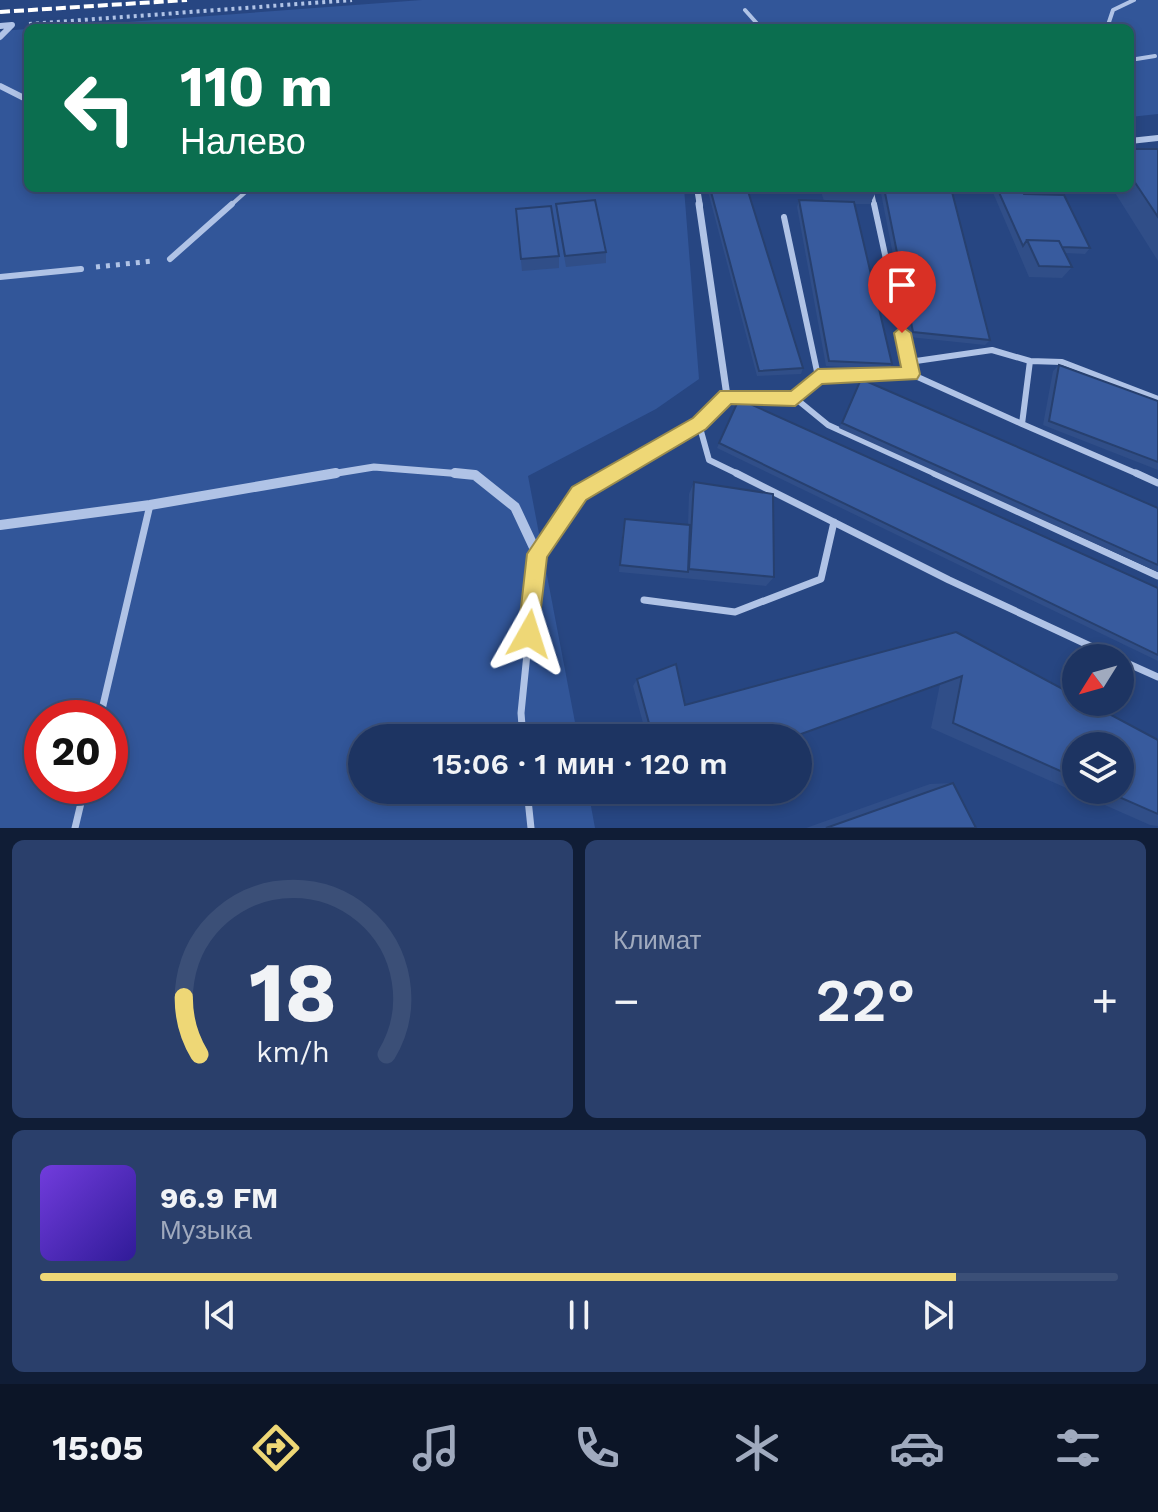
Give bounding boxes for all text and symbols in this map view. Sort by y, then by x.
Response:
text: 110 m [180,54,333,120]
icon: left [48,56,152,160]
text: Налево [180,121,306,163]
pin [868,251,936,333]
icon: arrive [880,263,924,307]
position arrow [487,592,571,676]
north arrow [1062,644,1134,716]
map controls [1062,644,1134,804]
speed limit sign: 20 [24,700,128,804]
button: layers [1062,732,1134,804]
text: 15:06 · 1 мин · 120 m [433,746,727,781]
text: Климат [613,925,702,955]
text: 18 [248,944,337,1041]
text: 22° [816,965,915,1036]
text: − [613,975,640,1027]
text: + [1091,975,1118,1027]
text: km/h [256,1035,329,1069]
text: 96.9 FM [160,1180,278,1215]
text: Музыка [160,1215,252,1245]
icon: previous [198,1293,242,1337]
icon: pause [557,1293,601,1337]
icon: next [916,1293,960,1337]
icon: directions [248,1420,304,1476]
icon: music [408,1420,464,1476]
icon: phone [569,1420,625,1476]
icon: climate [729,1420,785,1476]
icon: car [889,1420,945,1476]
icon: filters [1050,1420,1106,1476]
text: 15:05 [52,1427,144,1469]

